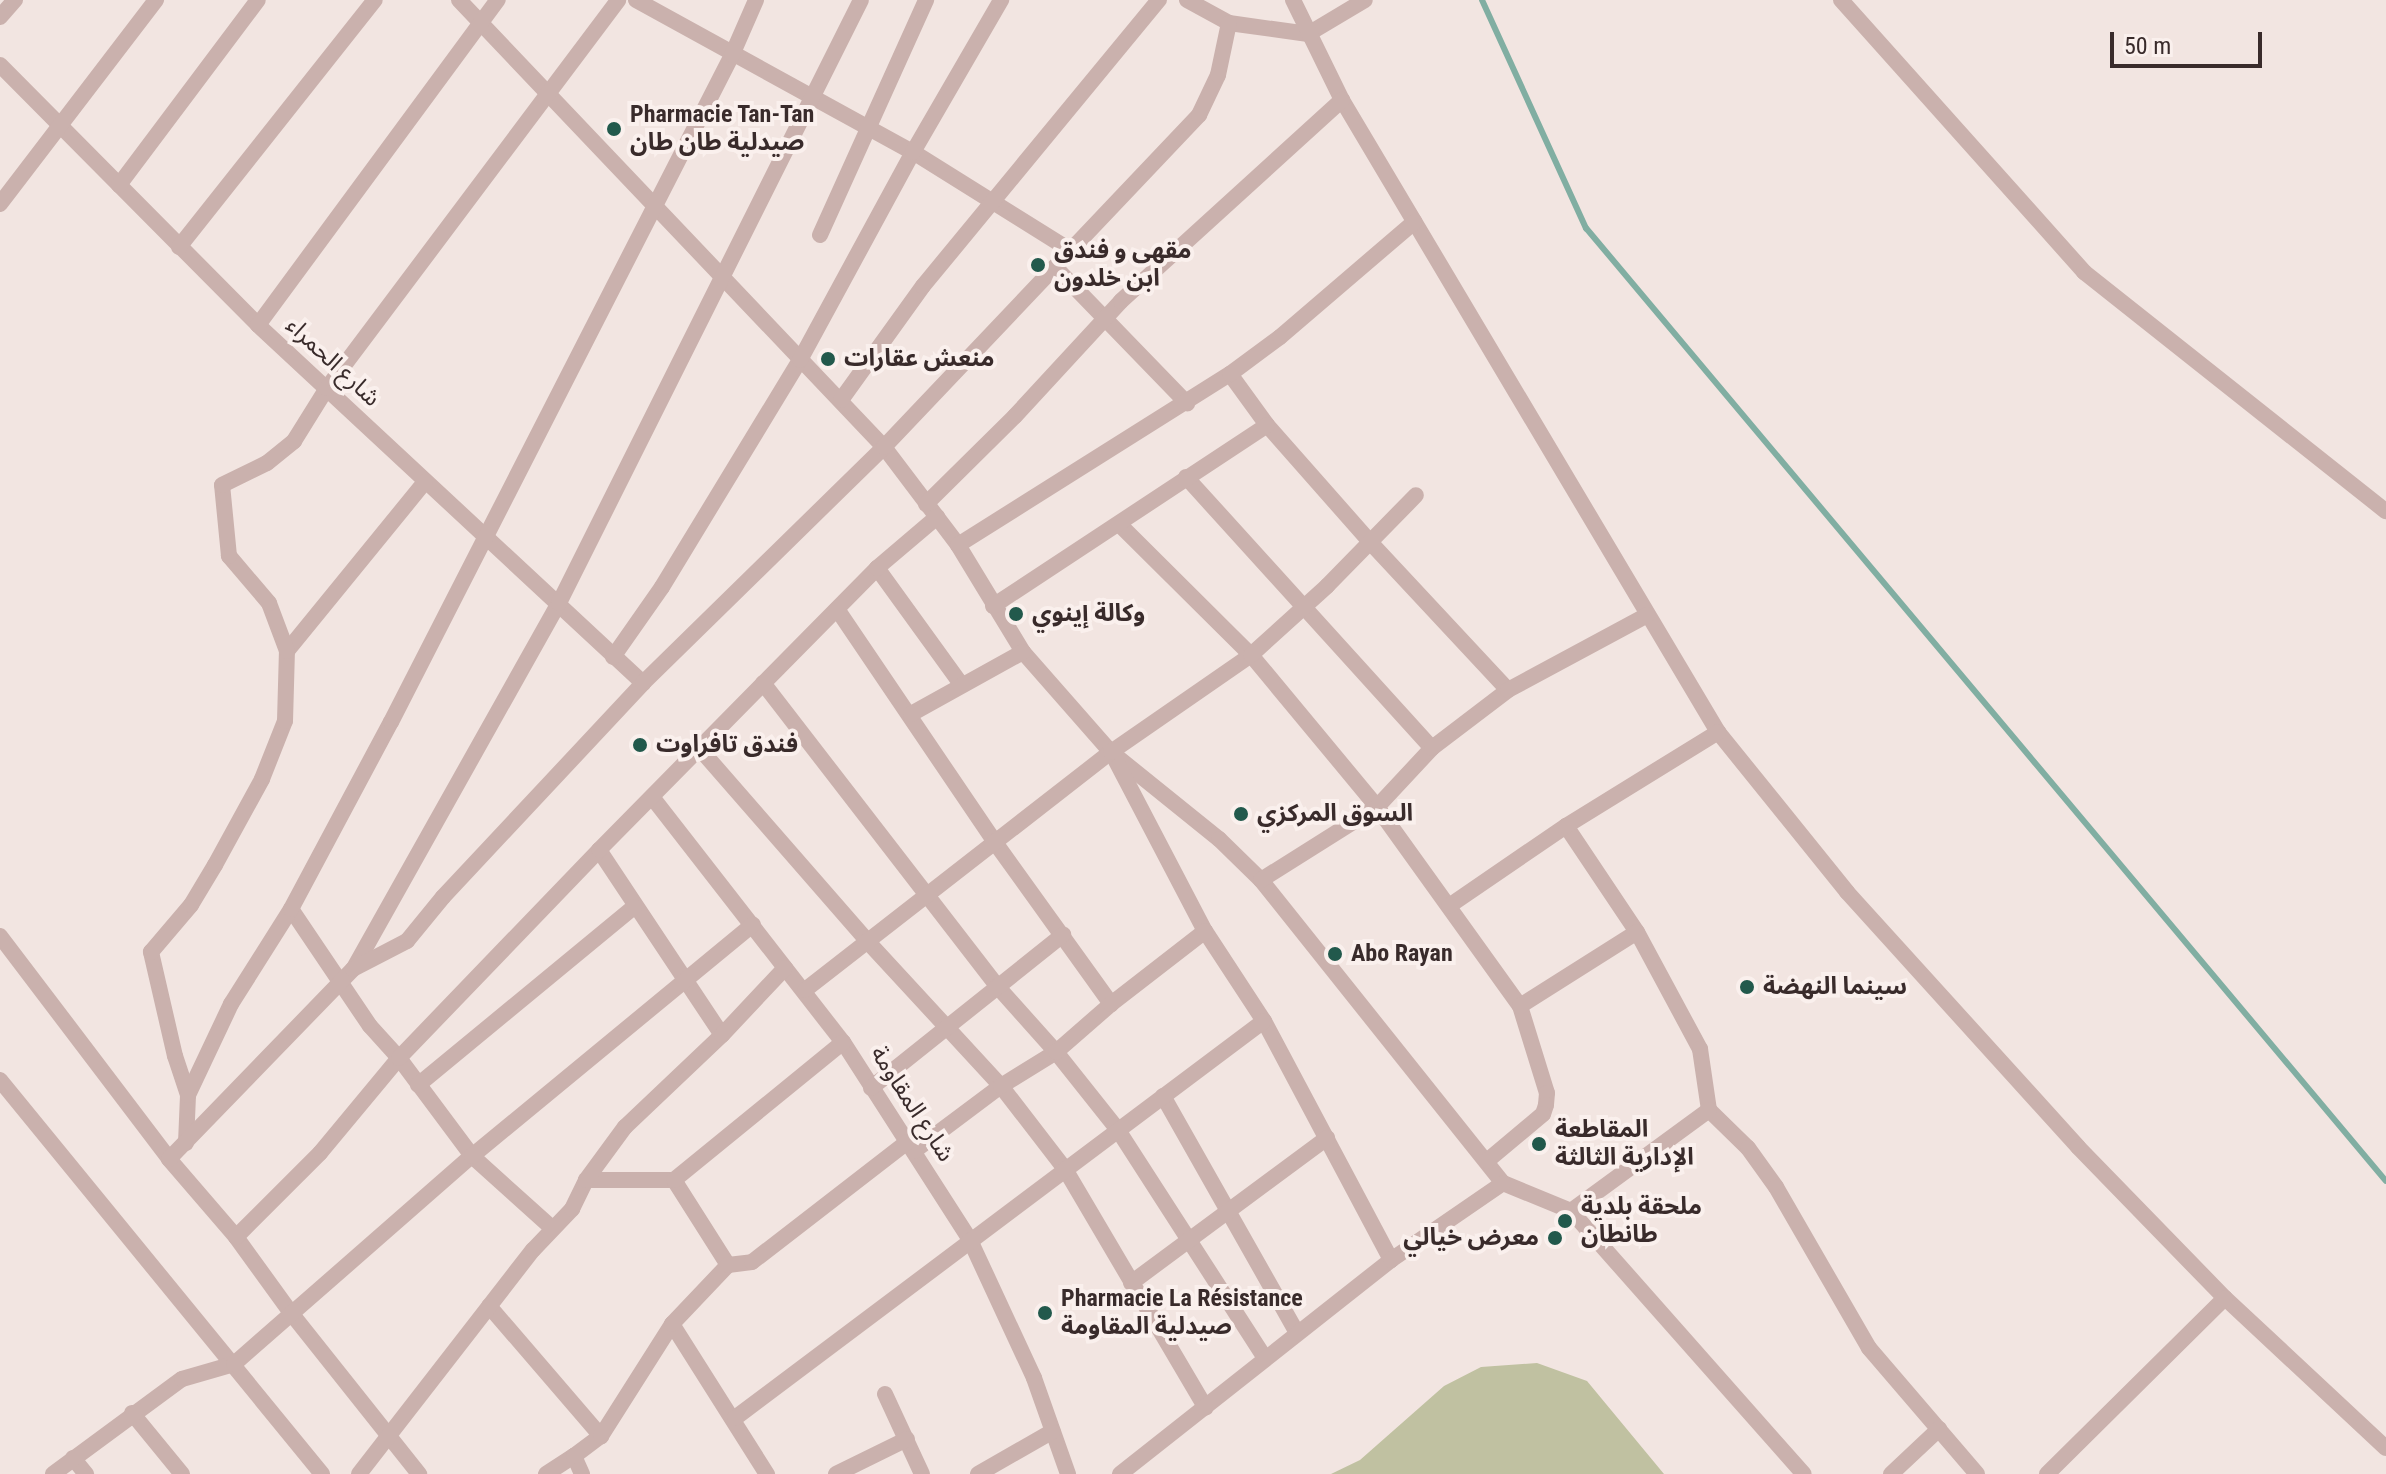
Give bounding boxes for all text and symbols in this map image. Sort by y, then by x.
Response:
scale bar [2114,16,2266,66]
text: 50 m [2124,32,2171,60]
place label: Pharmacie Tan-Tan صيدلية طان طان [630,101,815,157]
marker: Pharmacie Tan-Tan صيدلية طان طان [605,120,623,138]
place label: مقهى و فندق ابن خلدون [1054,237,1192,293]
marker: مقهى و فندق ابن خلدون [1029,256,1047,274]
street label: شارع الحمراء [280,311,386,413]
place label: منعش عقارات [844,345,995,373]
marker: منعش عقارات [819,350,837,368]
place label: وكالة إينوي [1032,600,1145,628]
marker: وكالة إينوي [1007,605,1025,623]
place label: فندق تافراوت [656,731,798,759]
marker: فندق تافراوت [631,736,649,754]
place label: السوق المركزي [1257,800,1413,828]
marker: السوق المركزي [1232,805,1250,823]
place label: Abo Rayan [1351,940,1453,968]
marker: Abo Rayan [1326,945,1344,963]
place label: سينما النهضة [1763,973,1907,1001]
marker: سينما النهضة [1738,978,1756,996]
street label: شارع المقاومة [864,1041,960,1167]
place label: المقاطعة الإدارية الثالثة [1555,1116,1694,1172]
marker: المقاطعة الإدارية الثالثة [1530,1135,1548,1153]
place label: ملحقة بلدية طانطان [1581,1193,1702,1249]
marker: ملحقة بلدية طانطان [1556,1212,1574,1230]
place label: معرض خيالي [1403,1224,1539,1252]
marker: معرض خيالي [1546,1229,1564,1247]
place label: Pharmacie La Résistance صيدلية المقاومة [1061,1285,1303,1341]
marker: Pharmacie La Résistance صيدلية المقاومة [1036,1304,1054,1322]

